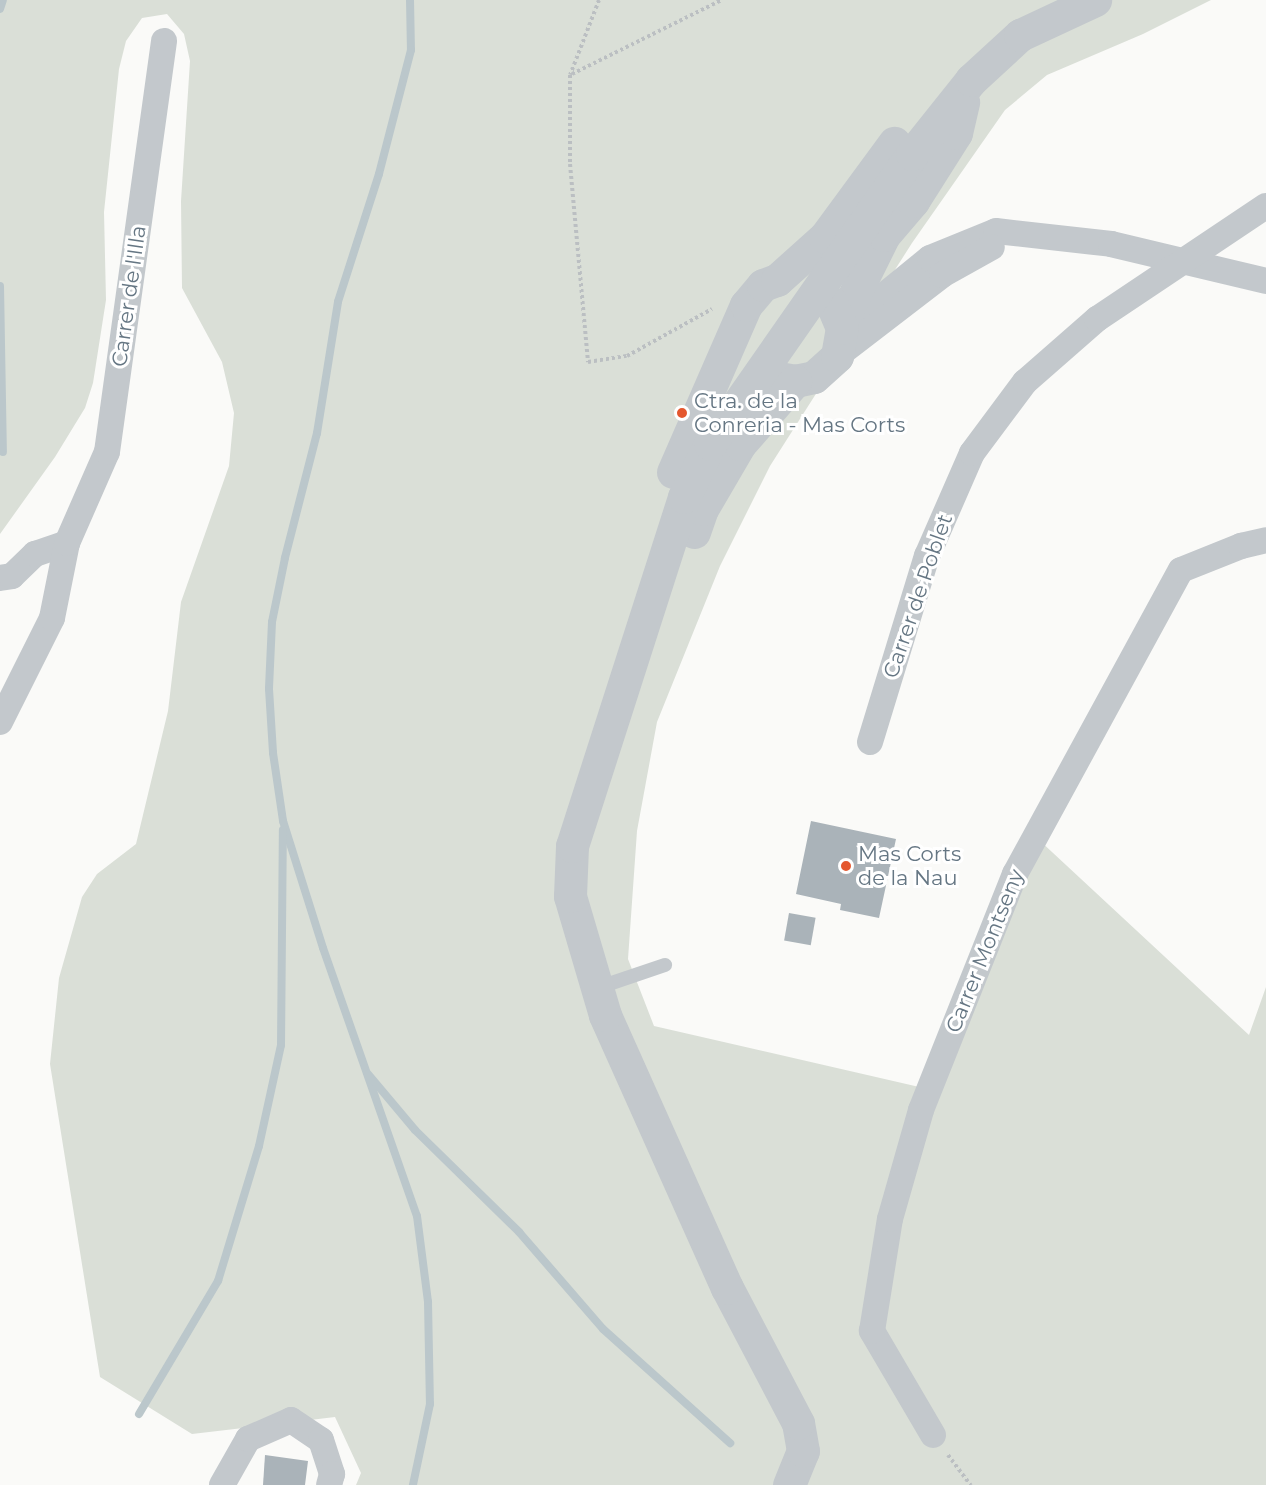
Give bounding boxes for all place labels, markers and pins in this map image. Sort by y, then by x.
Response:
place label: Ctra. de la Conreria - Mas Corts [694,388,905,438]
marker: Ctra. de la Conreria - Mas Corts [675,406,689,420]
place label: Mas Corts de la Nau [858,841,961,891]
marker: Mas Corts de la Nau [839,859,853,873]

